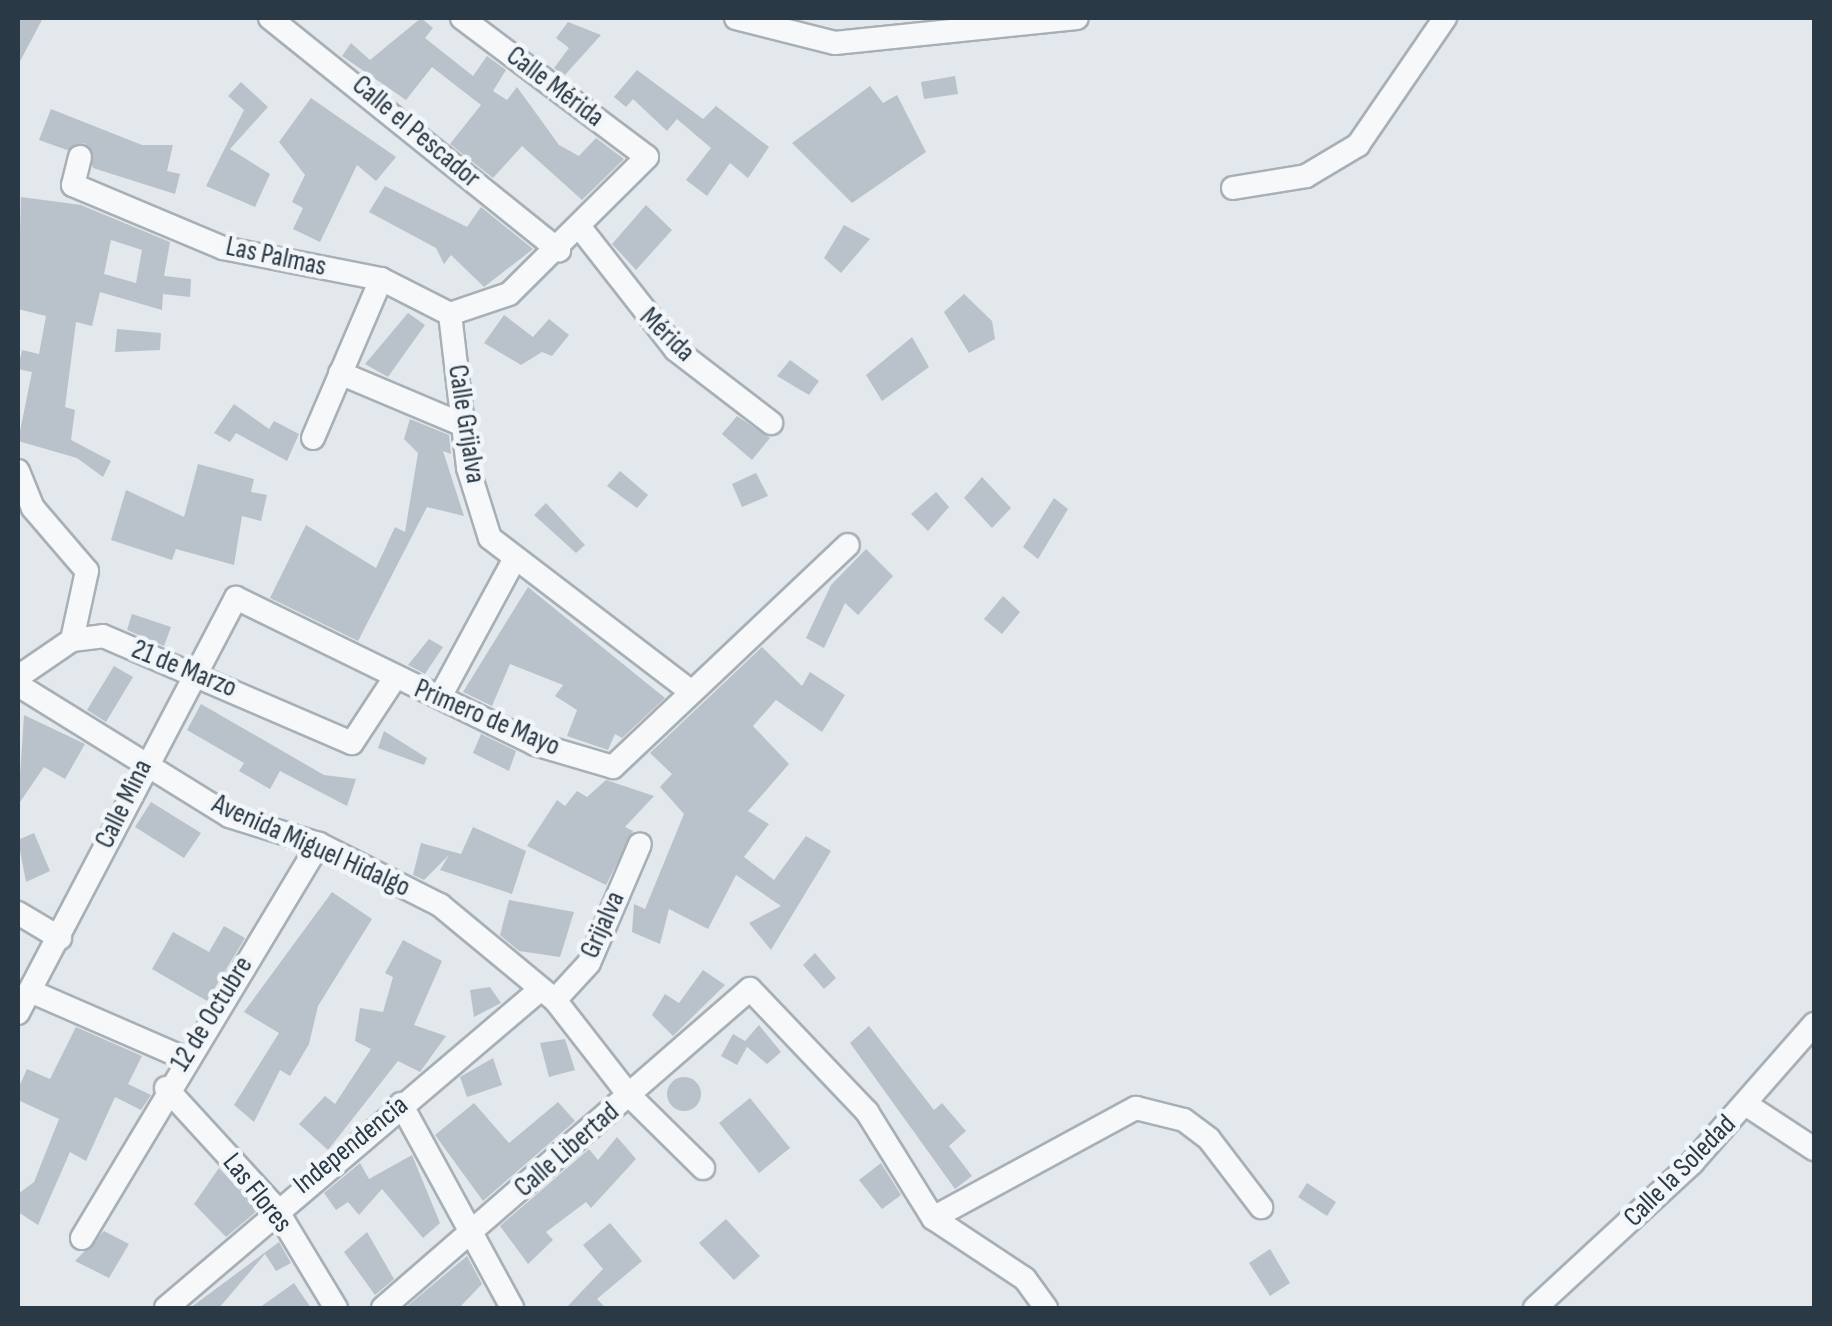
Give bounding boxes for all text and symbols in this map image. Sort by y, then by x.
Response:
street label: Calle Mérida [500,39,610,135]
street label: Calle el Pescador [345,69,487,195]
street label: Las Palmas [223,230,329,284]
street label: Mérida [632,301,702,369]
street label: Calle Grijalva [440,362,492,486]
street label: 21 de Marzo [127,633,241,705]
street label: Primero de Mayo [409,672,565,764]
street label: Calle Mina [88,754,160,854]
street label: Avenida Miguel Hidalgo [207,787,415,905]
street label: Grijalva [574,886,632,964]
street label: 12 de Octubre [164,950,260,1078]
street label: Independencia [287,1089,415,1201]
street label: Calle Libertad [508,1095,626,1205]
street label: Calle la Soledad [1617,1108,1743,1234]
street label: Las Flores [215,1147,299,1239]

